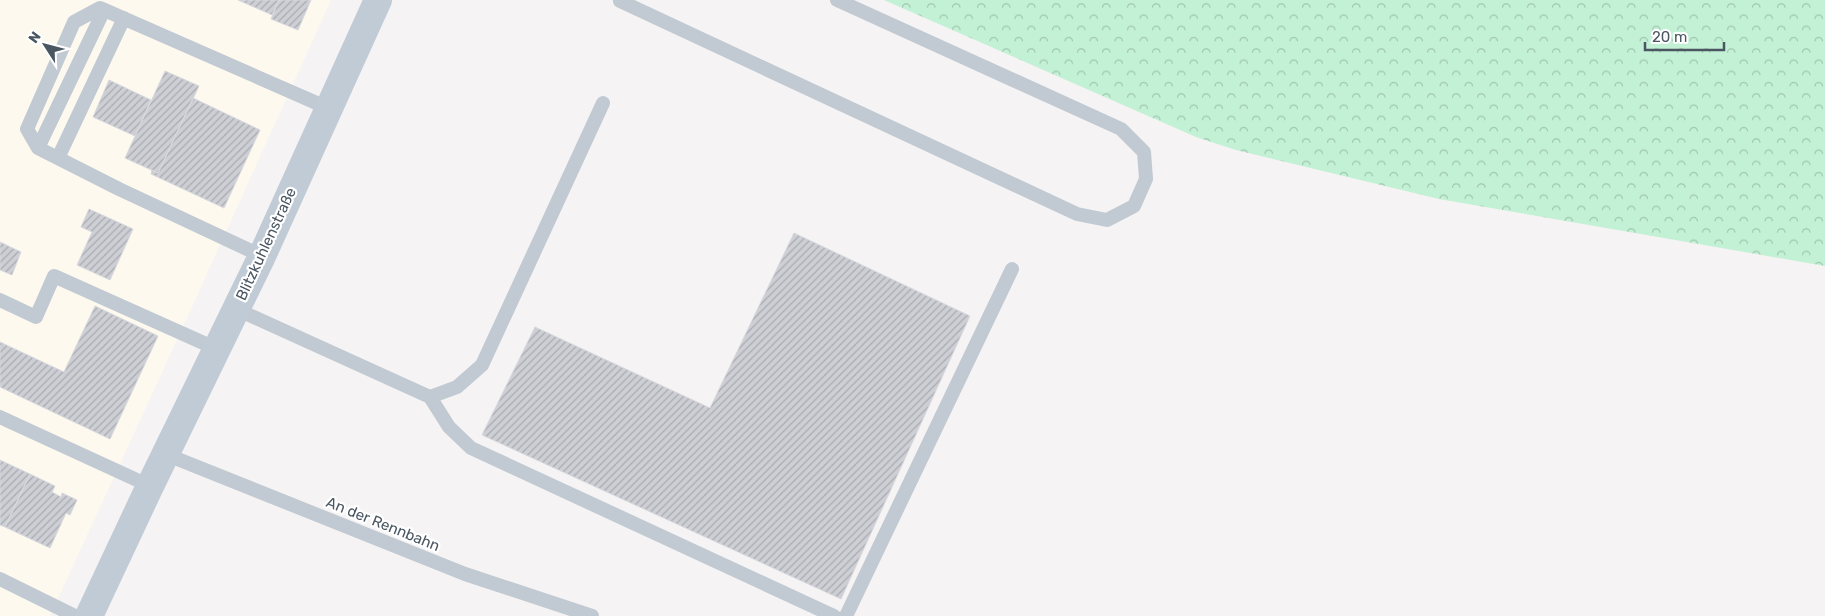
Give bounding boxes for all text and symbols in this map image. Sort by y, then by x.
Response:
north arrow [20,20,70,70]
scale bar [1645,20,1724,52]
text: 20 m [1652,28,1687,46]
text: N [25,29,45,47]
street label: Blitzkuhlenstraße [232,185,300,303]
street label: An der Rennbahn [324,493,442,555]

